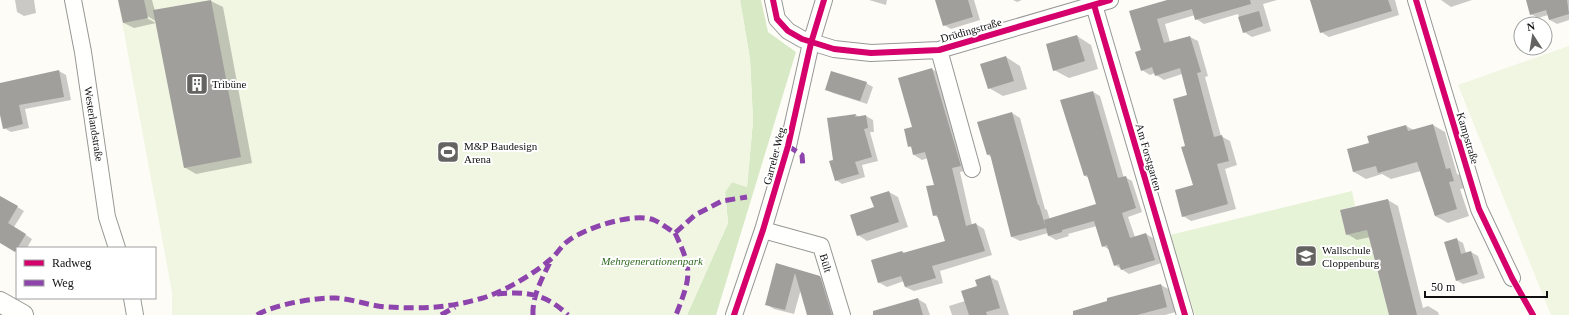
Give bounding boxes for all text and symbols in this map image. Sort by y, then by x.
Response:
street label: Drüdingstraße [939,16,1003,44]
north arrow [1513,16,1553,56]
text: N [1526,20,1536,33]
building icon: Tribüne [184,71,210,97]
place label: Tribüne [212,78,247,90]
street label: Westerlandstraße [82,86,106,162]
street label: Kampstraße [1454,111,1482,165]
street label: Am Forstgarten [1134,122,1164,192]
street label: Garreler Weg [761,125,788,186]
sports icon: M&P Baudesign Arena [435,139,461,165]
place label: M&P Baudesign Arena [464,140,538,165]
school or university icon: Wallschule Cloppenburg [1293,243,1319,269]
place label: Wallschule Cloppenburg [1322,244,1380,269]
legend [16,247,156,299]
street label: Bült [817,252,835,274]
park label: Mehrgenerationenpark [600,255,704,267]
text: Radweg [52,256,91,270]
scale bar [1425,273,1547,299]
text: Weg [52,276,74,290]
text: 50 m [1431,280,1456,294]

